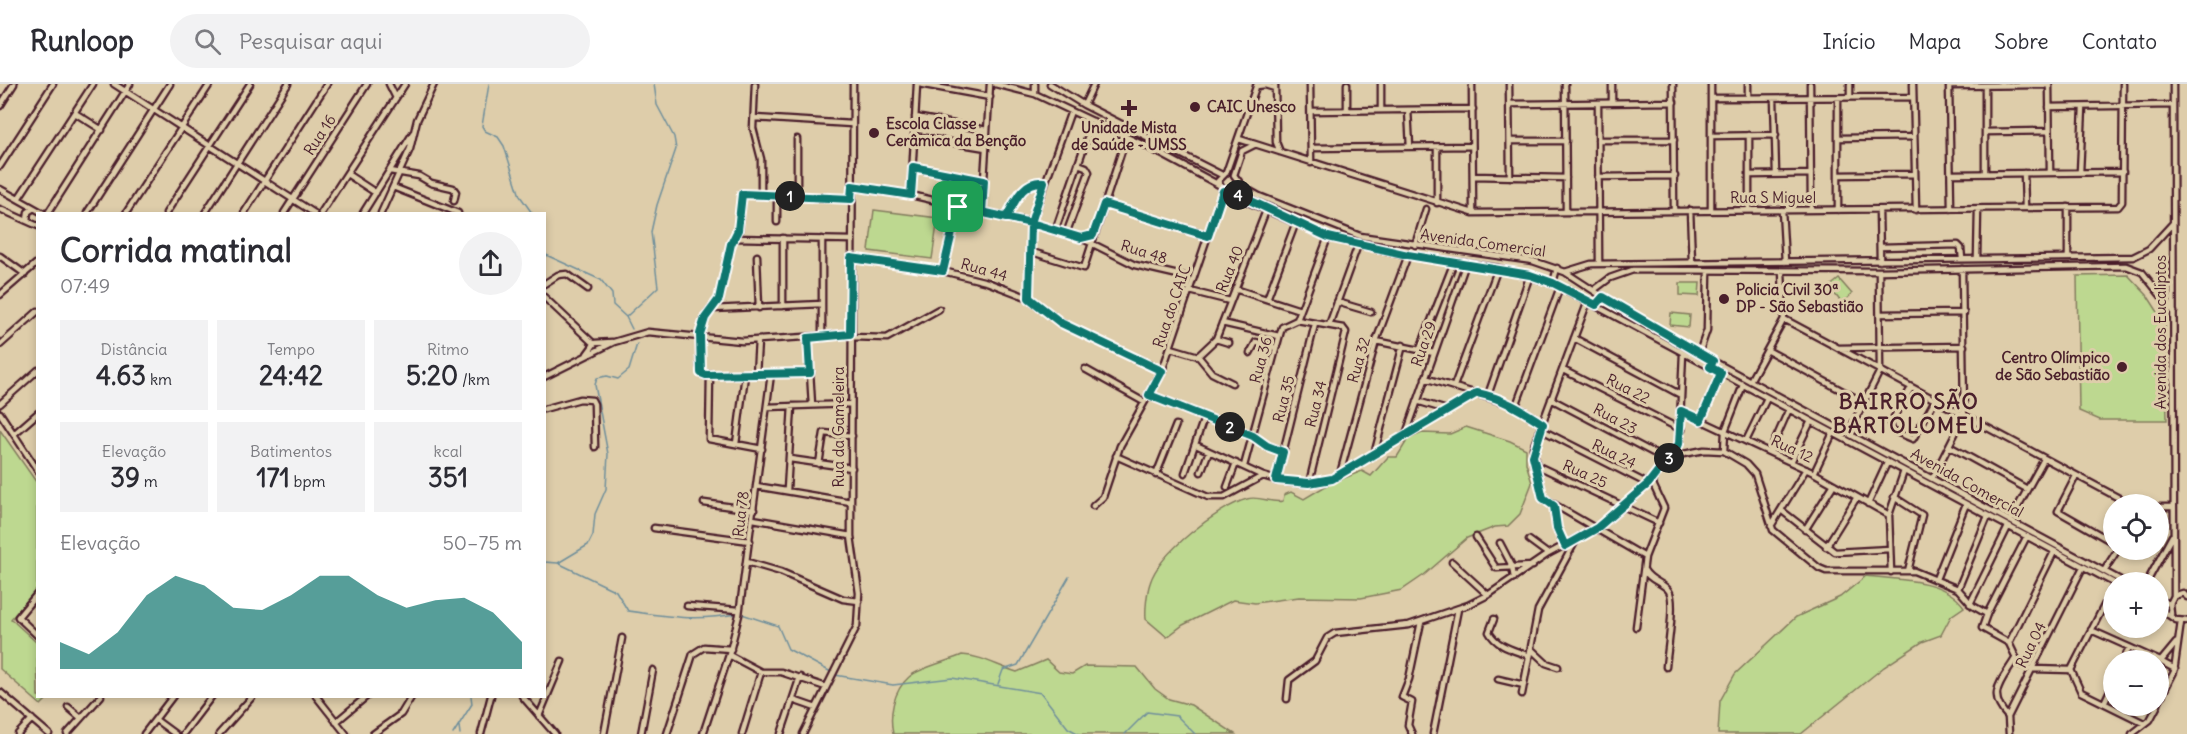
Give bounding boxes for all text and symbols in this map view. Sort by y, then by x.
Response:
search box [170,14,590,68]
text: Runloop [30,23,134,59]
icon: search [191,25,224,58]
text: Pesquisar aqui [239,27,382,55]
text: Início [1822,28,1876,55]
text: Mapa [1909,28,1961,55]
text: Sobre [1994,28,2049,55]
text: Contato [2082,28,2157,55]
place label: CAIC Unesco [1207,97,1296,116]
marker: Unidade Mista de Saúde - UMSS [1120,99,1138,117]
marker: CAIC Unesco [1188,100,1202,114]
street label: Rua 16 [299,111,340,159]
place label: Escola Classe Cerâmica da Benção [886,114,1027,151]
place label: Unidade Mista de Saúde - UMSS [1071,118,1187,154]
marker: Escola Classe Cerâmica da Benção [867,126,881,140]
pin: 4 [1223,180,1253,210]
pin: 1 [775,181,805,211]
pin [932,181,983,232]
text: 4 [1233,185,1243,205]
text: 1 [787,186,793,206]
street label: Rua S Miguel [1730,188,1816,207]
icon: arrive [941,190,974,223]
street label: Avenida Comercial [1419,224,1547,261]
text: Corrida matinal [60,229,292,271]
button: share [459,232,522,295]
street label: Rua 48 [1119,235,1170,268]
street label: Rua 40 [1212,243,1247,295]
street label: Rua 44 [959,254,1010,285]
street label: Avenida dos Eucaliptos [2151,255,2170,409]
street label: Rua do CAIC [1148,262,1195,350]
text: 07:49 [60,273,110,298]
place label: Policia Civil 30ª DP - São Sebastião [1736,280,1864,316]
marker: Policia Civil 30ª DP - São Sebastião [1717,292,1731,306]
street label: Rua 29 [1407,318,1441,369]
street label: Rua 36 [1245,334,1276,385]
street label: Rua 32 [1343,335,1374,385]
text: Distância [101,339,167,359]
text: Tempo [267,339,315,359]
text: Ritmo [427,339,469,359]
place label: Centro Olímpico de São Sebastião [1995,348,2111,384]
text: 4.63 [96,359,146,392]
text: 24:42 [259,359,323,392]
text: 5:20 [406,359,458,392]
marker: Centro Olímpico de São Sebastião [2115,360,2129,374]
street label: Rua da Gameleira [829,366,848,488]
text: km [146,369,172,389]
text: /km [458,369,490,389]
street label: Rua 22 [1603,369,1653,408]
street label: Rua 35 [1269,374,1298,424]
street label: Rua 34 [1301,378,1331,429]
district label: BAIRRO SÃO BARTOLOMEU [1833,388,1985,439]
street label: Rua 23 [1590,399,1640,438]
pin: 2 [1215,412,1245,442]
text: 2 [1226,417,1234,437]
street label: Rua 12 [1768,431,1816,467]
street label: Rua 24 [1589,435,1640,473]
text: Elevação [102,441,166,461]
text: Batimentos [250,441,332,461]
text: kcal [434,441,462,461]
pin: 3 [1654,443,1684,473]
street label: Avenida Comercial [1907,444,2027,521]
text: 3 [1664,448,1674,468]
street label: Rua 25 [1560,455,1611,492]
text: 39 [110,461,140,494]
text: 171 [256,461,290,494]
text: 351 [428,461,468,494]
text: m [140,471,158,491]
text: bpm [290,471,326,491]
street label: Rua 78 [728,490,753,538]
map controls [2103,494,2169,716]
button: locate [2103,494,2169,560]
text: Elevação [60,530,141,555]
text: 50–75 m [442,530,522,555]
button: + [2103,572,2169,638]
street label: Rua 04 [2011,618,2050,671]
button: − [2103,650,2169,716]

